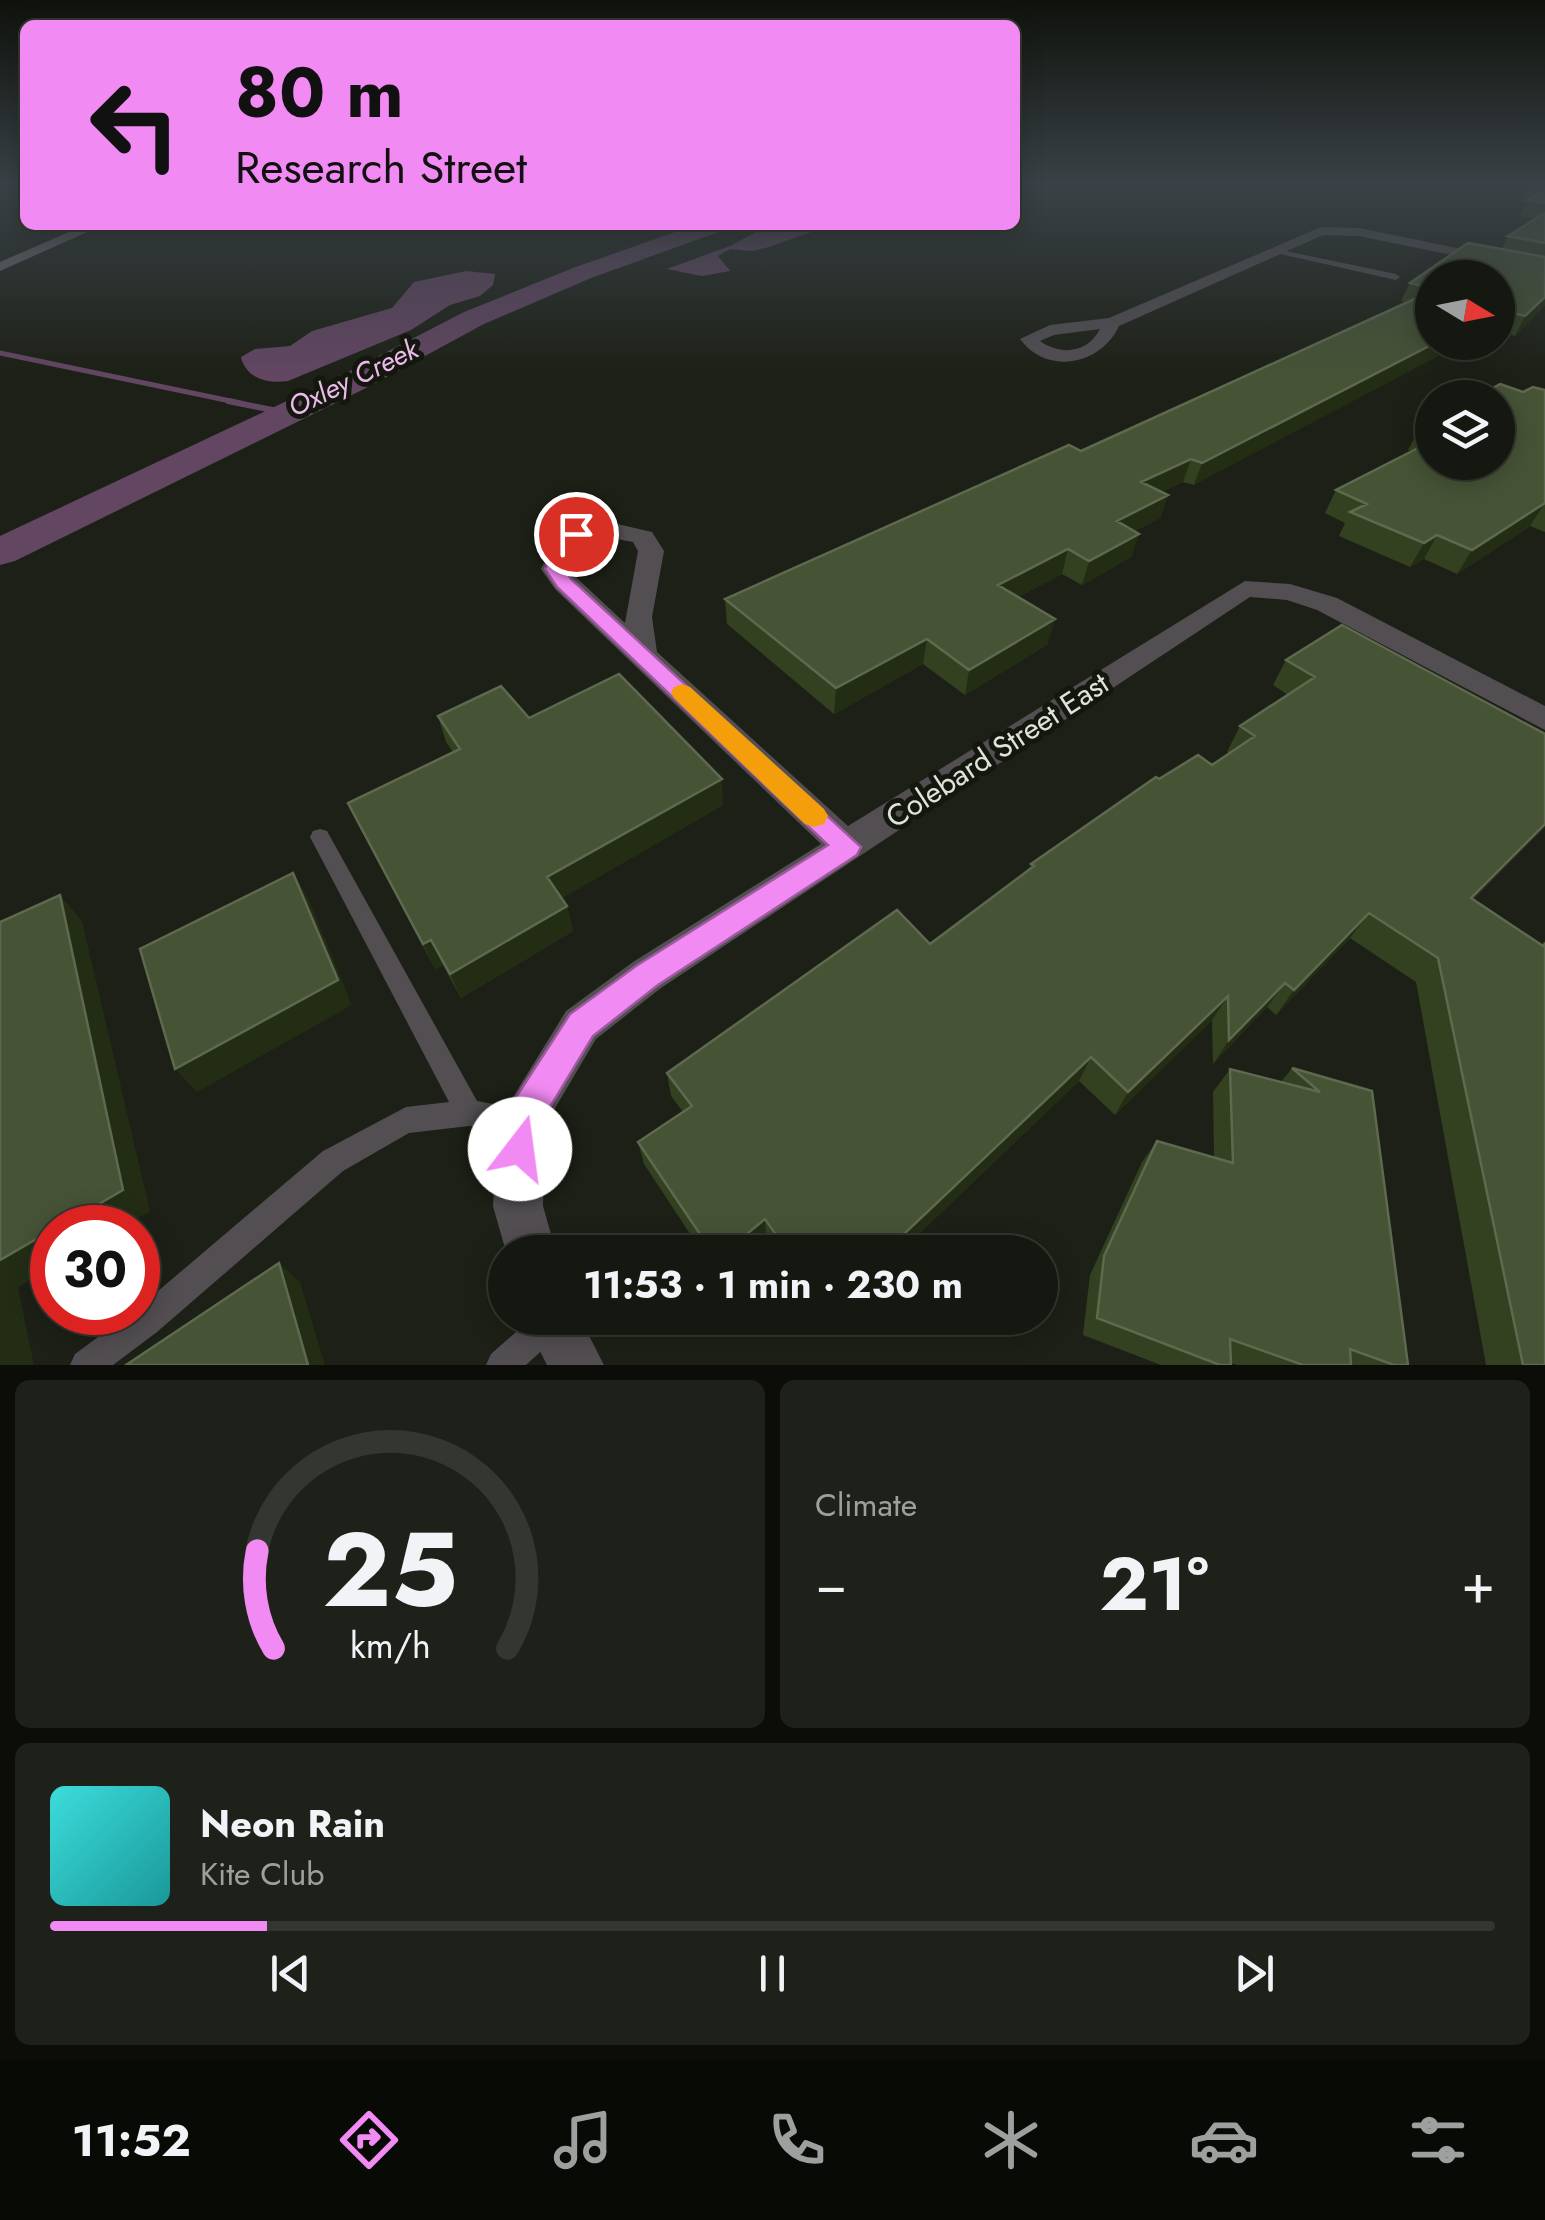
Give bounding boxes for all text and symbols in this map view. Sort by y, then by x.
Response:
text: 80 m [235,42,404,143]
icon: left [70,60,200,190]
text: Research Street [235,135,527,200]
north arrow [1415,260,1515,360]
map controls [1415,260,1515,480]
water label: Oxley Creek [281,328,426,427]
button: layers [1415,380,1515,480]
pin [534,492,619,577]
icon: arrive [549,507,604,562]
street label: Colebard Street East [877,661,1118,838]
position arrow [468,1097,572,1201]
speed limit sign: 30 [30,1205,160,1335]
text: 11:53 · 1 min · 230 m [583,1257,963,1312]
text: Climate [815,1482,917,1528]
text: 25 [322,1495,458,1645]
text: 21° [1099,1530,1209,1638]
text: − [815,1544,847,1624]
text: + [1461,1544,1495,1624]
text: km/h [350,1620,430,1671]
text: Neon Rain [200,1796,385,1851]
text: Kite Club [200,1851,324,1897]
icon: previous [263,1946,318,2001]
icon: pause [745,1946,800,2001]
icon: next [1227,1946,1282,2001]
icon: directions [334,2105,404,2175]
icon: music [548,2105,618,2175]
icon: phone [762,2105,832,2175]
icon: climate [976,2105,1046,2175]
icon: car [1189,2105,1259,2175]
icon: filters [1403,2105,1473,2175]
text: 11:52 [72,2108,191,2173]

